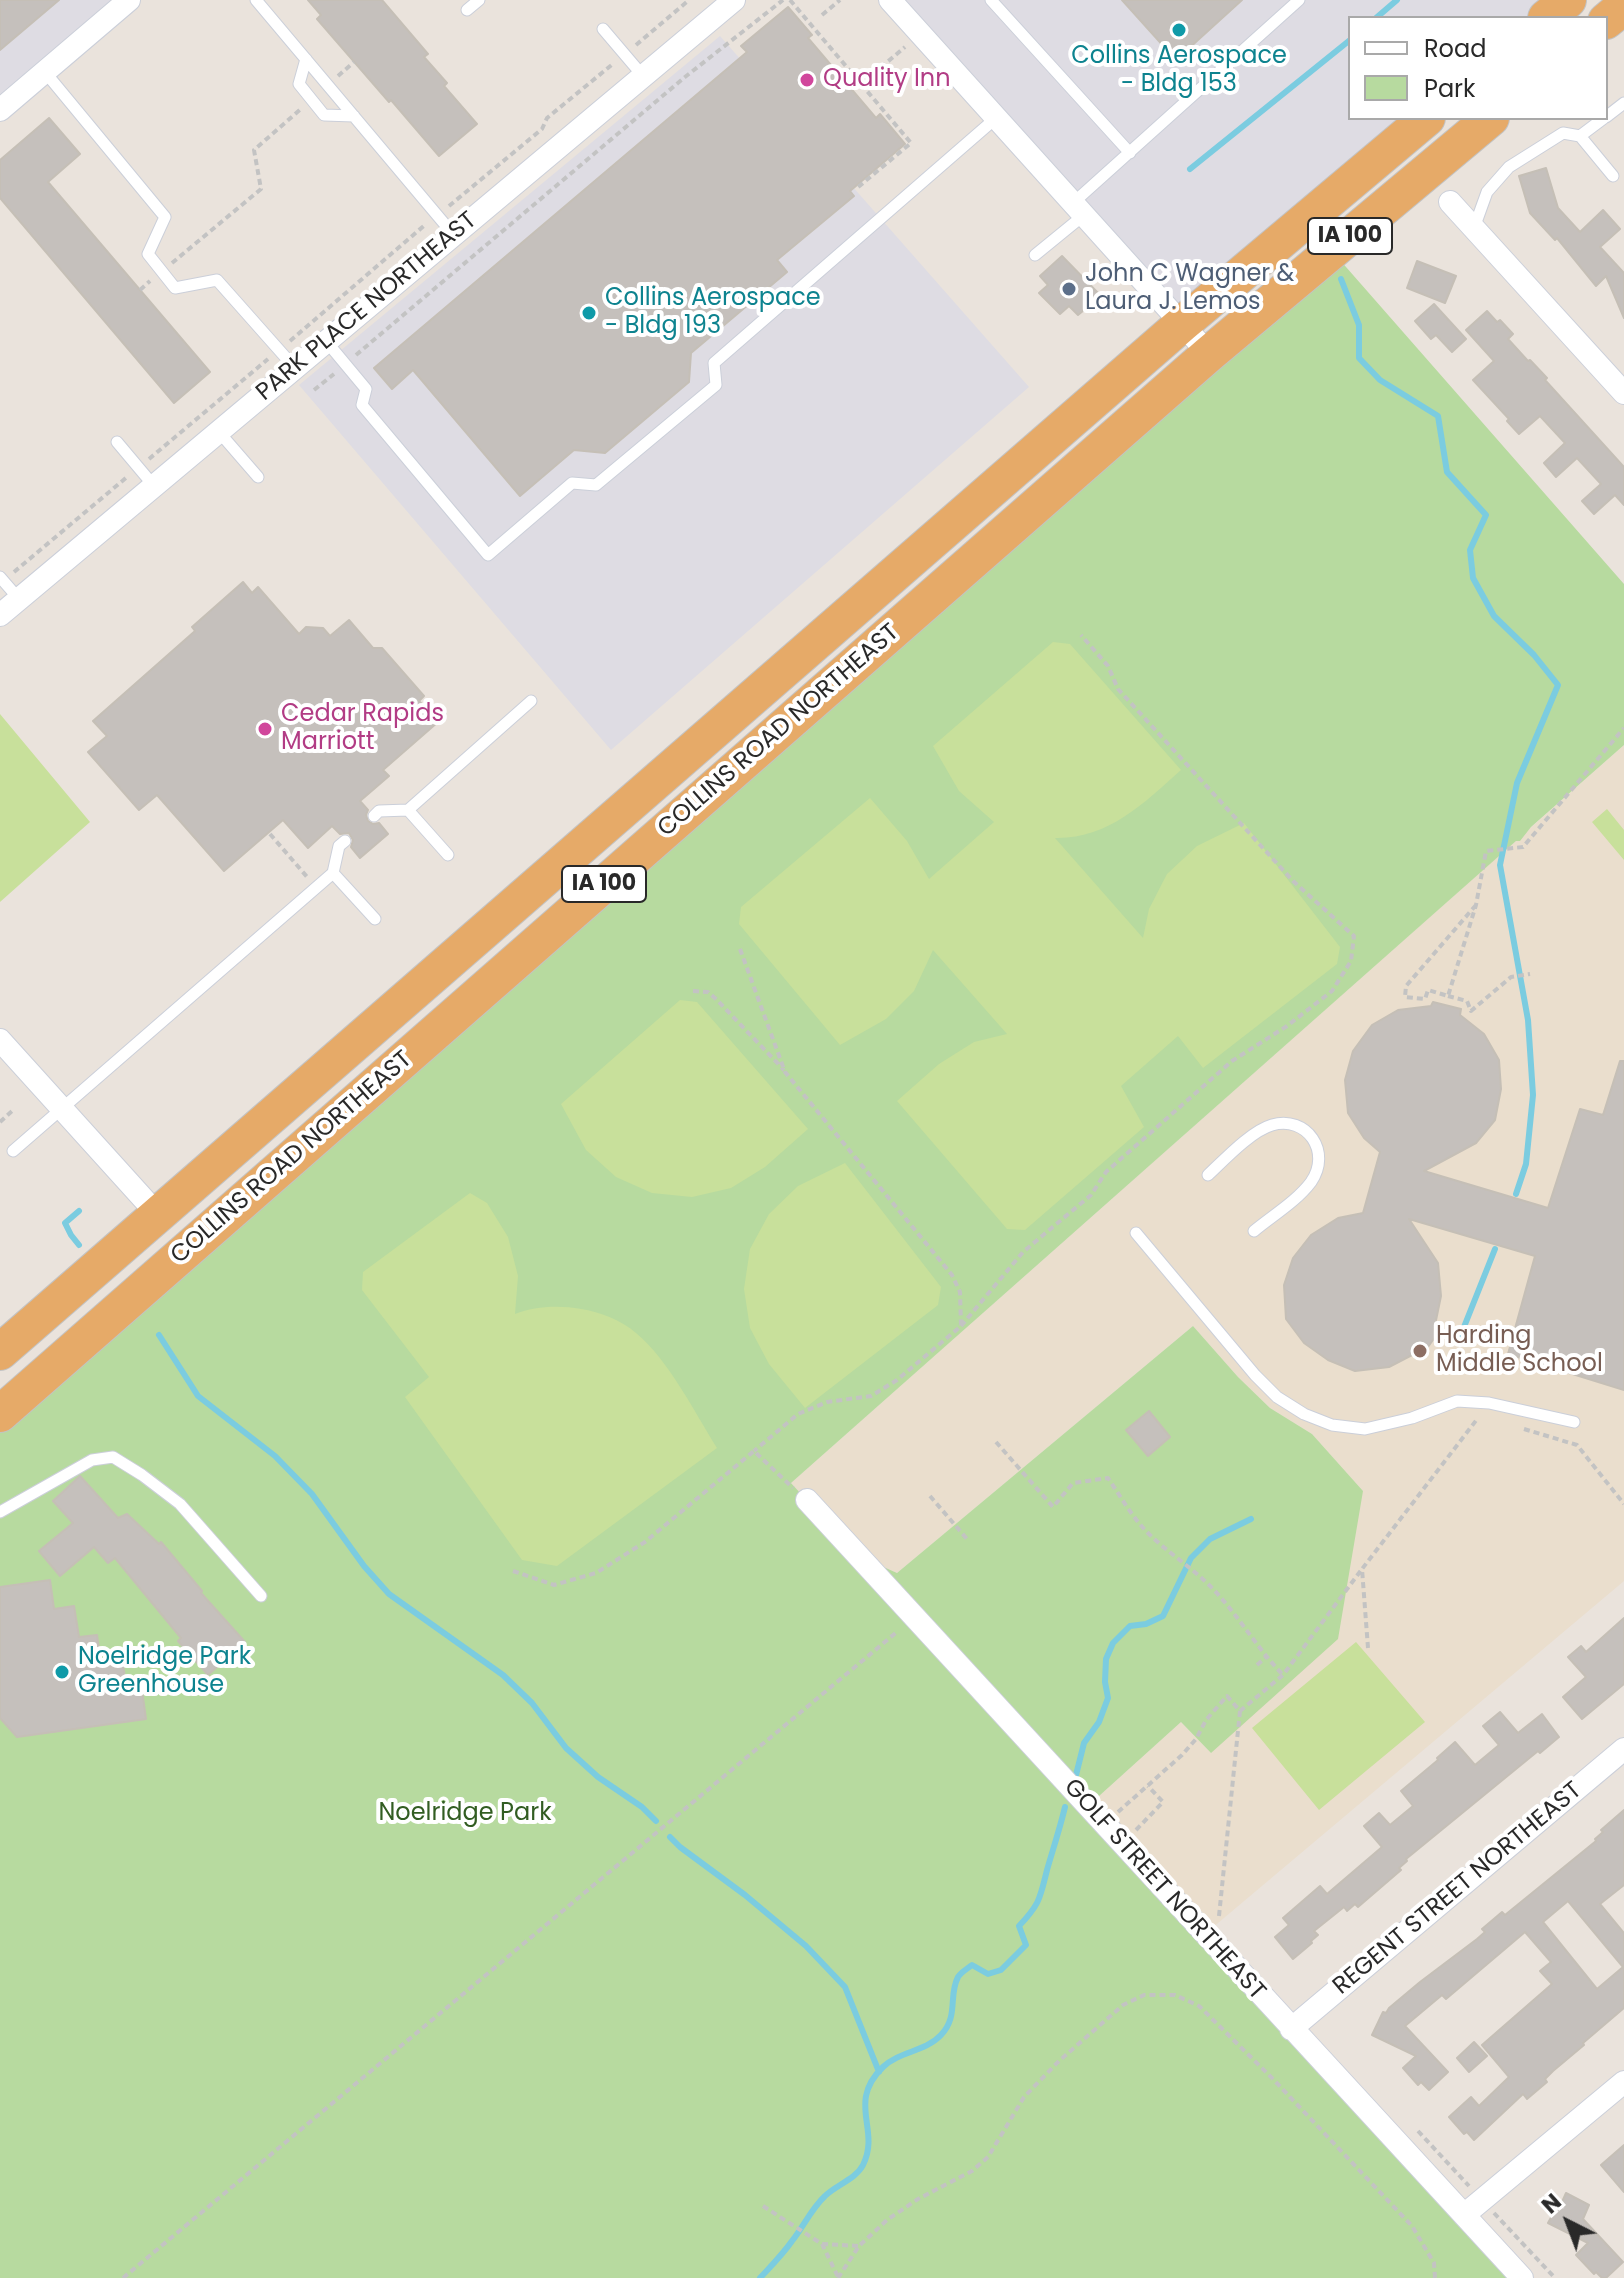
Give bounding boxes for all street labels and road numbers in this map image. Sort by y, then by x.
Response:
street label: PARK PLACE NORTHEAST [251,206,483,408]
road number: IA 100 [1308,218,1392,254]
street label: COLLINS ROAD NORTHEAST [653,618,905,844]
road number: IA 100 [562,866,646,902]
street label: COLLINS ROAD NORTHEAST [166,1045,418,1271]
street label: GOLF STREET NORTHEAST [1057,1774,1271,2006]
street label: REGENT STREET NORTHEAST [1328,1777,1588,2001]

